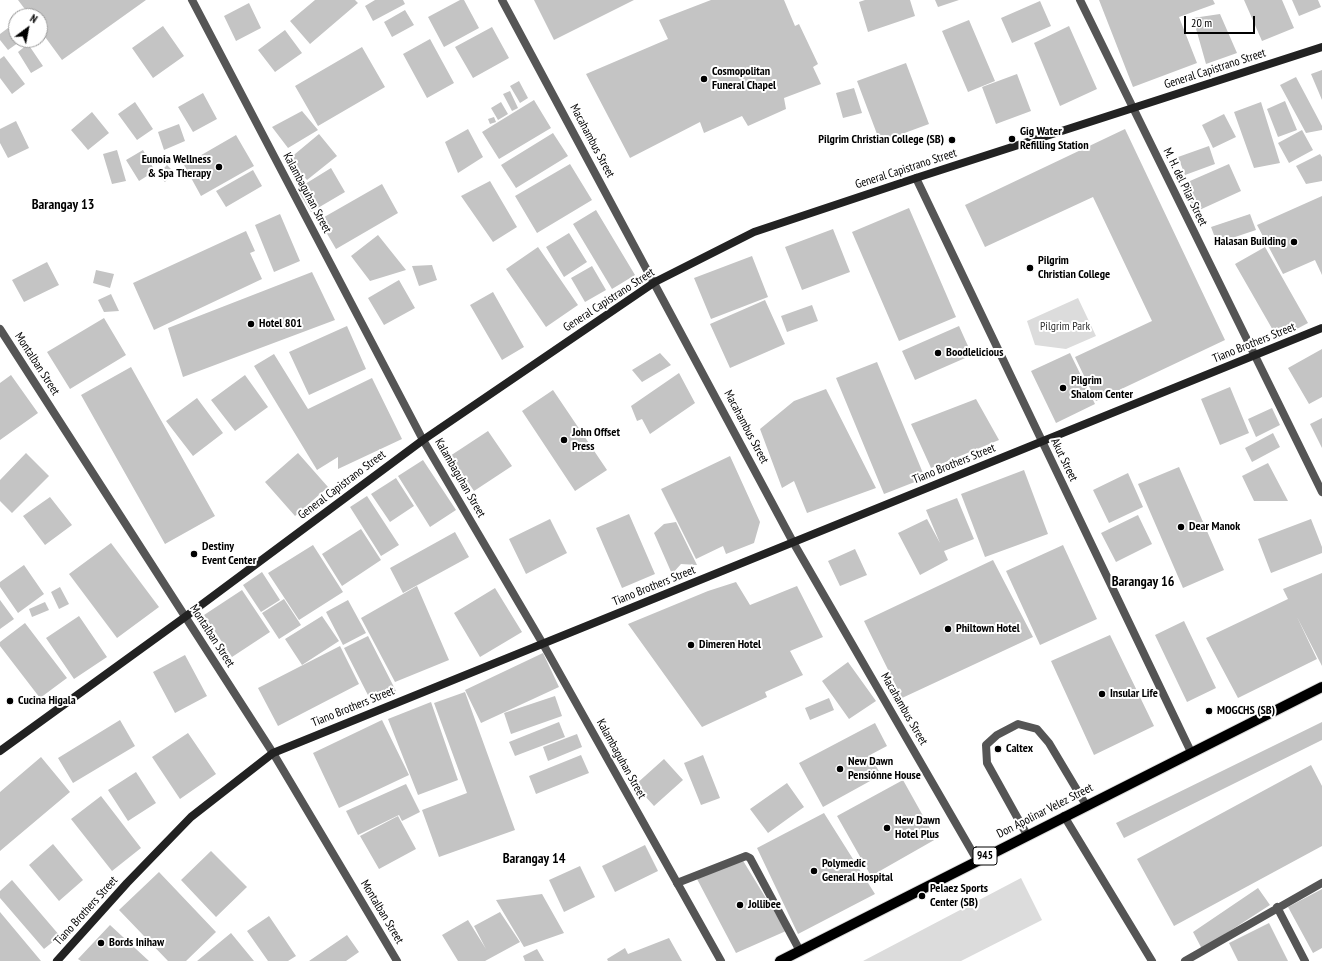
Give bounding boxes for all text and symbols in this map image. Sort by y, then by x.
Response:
north arrow [8,8,48,48]
scale bar [1186,8,1257,34]
text: N [28,11,40,26]
text: 20 m [1191,15,1212,30]
street label: General Capistrano Street [1162,46,1268,92]
place label: Cosmopolitan Funeral Chapel [712,65,776,93]
marker: Cosmopolitan Funeral Chapel [699,74,709,84]
street label: Macahambus Street [567,102,617,180]
place label: Gig Water Refilling Station [1020,125,1089,153]
place label: Pilgrim Christian College (SB) [818,133,944,147]
marker: Gig Water Refilling Station [1007,134,1017,144]
marker: Pilgrim Christian College (SB) [947,135,957,145]
street label: General Capistrano Street [853,146,959,192]
street label: M. H. del Pilar Street [1160,146,1210,228]
street label: Kalambaguhan Street [280,150,334,236]
place label: Eunoia Wellness & Spa Therapy [142,153,211,181]
marker: Eunoia Wellness & Spa Therapy [214,162,224,172]
district label: Barangay 13 [32,197,94,213]
place label: Halasan Building [1214,235,1286,249]
marker: Halasan Building [1289,237,1299,247]
place label: Pilgrim Christian College [1038,254,1110,282]
marker: Pilgrim Christian College [1025,263,1035,273]
street label: General Capistrano Street [561,265,657,335]
place label: Hotel 801 [259,317,302,331]
marker: Hotel 801 [246,319,256,329]
park label: Pilgrim Park [1040,320,1090,334]
street label: Tiano Brothers Street [1210,320,1298,366]
street label: Montalban Street [11,330,63,398]
place label: Boodlelicious [946,346,1003,360]
marker: Boodlelicious [933,348,943,358]
place label: Pilgrim Shalom Center [1071,374,1133,402]
marker: Pilgrim Shalom Center [1058,383,1068,393]
street label: Macahambus Street [721,388,771,466]
place label: John Offset Press [572,426,620,454]
marker: John Offset Press [559,435,569,445]
street label: Kalambaguhan Street [432,436,488,520]
street label: Akut Street [1047,436,1081,484]
street label: Tiano Brothers Street [910,441,998,487]
street label: General Capistrano Street [295,447,389,523]
place label: Dear Manok [1189,520,1240,534]
marker: Dear Manok [1176,522,1186,532]
place label: Destiny Event Center [202,540,256,568]
marker: Destiny Event Center [189,549,199,559]
street label: Tiano Brothers Street [610,563,698,609]
district label: Barangay 16 [1112,574,1174,590]
street label: Montalban Street [186,602,238,670]
place label: Philtown Hotel [956,622,1020,636]
marker: Philtown Hotel [943,624,953,634]
place label: Dimeren Hotel [699,638,761,652]
marker: Dimeren Hotel [686,640,696,650]
street label: Macahambus Street [877,670,931,748]
street label: Tiano Brothers Street [309,684,397,730]
place label: Insular Life [1110,687,1158,701]
marker: Insular Life [1097,689,1107,699]
place label: Cucina Higala [18,694,76,708]
marker: Cucina Higala [5,696,15,706]
place label: MOGCHS (SB) [1217,704,1275,718]
marker: MOGCHS (SB) [1204,706,1214,716]
street label: Kalambaguhan Street [593,717,649,801]
place label: Caltex [1006,742,1033,756]
marker: Caltex [993,744,1003,754]
place label: New Dawn Pensiónne House [848,755,921,783]
marker: New Dawn Pensiónne House [835,764,845,774]
street label: Don Apolinar Velez Street [995,781,1095,841]
place label: New Dawn Hotel Plus [895,814,940,842]
marker: New Dawn Hotel Plus [882,823,892,833]
road number: 945 [973,847,997,865]
district label: Barangay 14 [503,851,565,867]
place label: Polymedic General Hospital [822,857,893,885]
marker: Polymedic General Hospital [809,866,819,876]
street label: Tiano Brothers Street [51,873,121,949]
street label: Montalban Street [357,878,407,946]
place label: Pelaez Sports Center (SB) [930,882,988,910]
marker: Pelaez Sports Center (SB) [917,891,927,901]
place label: Jollibee [748,898,781,912]
marker: Jollibee [735,900,745,910]
place label: Bords Inihaw [109,936,164,950]
marker: Bords Inihaw [96,938,106,948]

